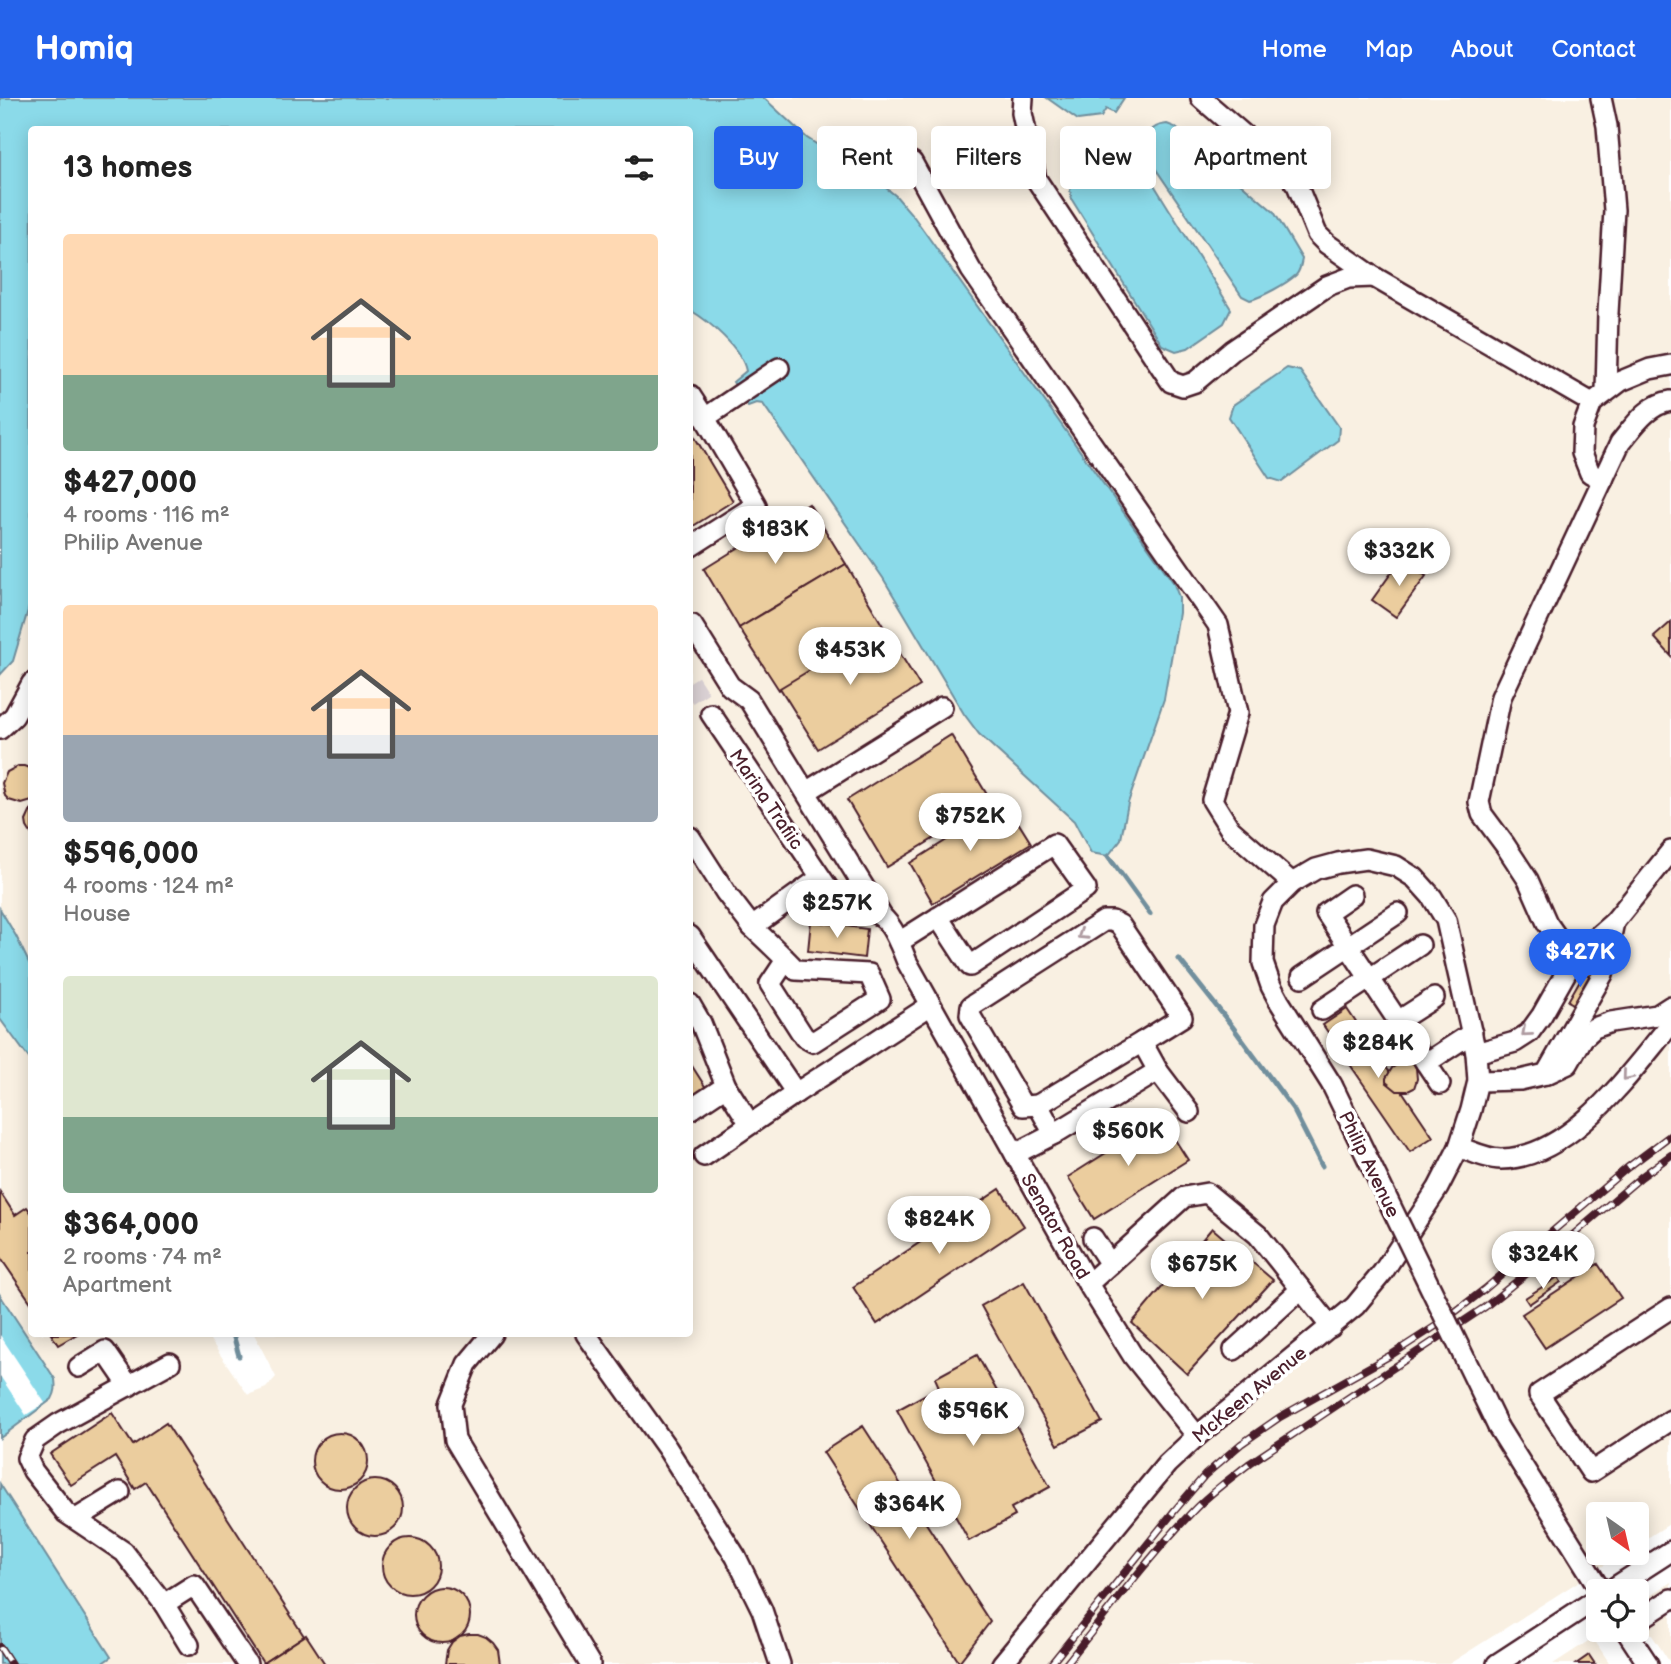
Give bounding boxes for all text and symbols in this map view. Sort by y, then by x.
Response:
text: Homiq [35,29,133,69]
text: Home [1262,35,1327,64]
text: Map [1365,35,1413,64]
text: About [1451,35,1513,64]
text: Contact [1551,35,1636,64]
chip: Buy [714,126,803,189]
chip: Rent [817,126,917,189]
chip: Filters [931,126,1046,189]
chip: New [1060,126,1156,189]
chip: Apartment [1170,126,1331,189]
icon: filters [620,149,658,187]
text: 13 homes [63,150,192,186]
icon: home [298,280,424,406]
text: $427,000 [63,465,197,501]
text: 4 rooms · 116 m² [63,501,230,529]
pin: $183K [726,506,824,566]
text: $183K [741,515,809,543]
pin: $332K [1350,528,1448,588]
text: Philip Avenue [63,529,203,557]
text: $332K [1363,537,1435,565]
pin: $453K [801,628,899,687]
text: $453K [814,636,886,664]
icon: home [298,651,424,777]
street label: Marina Trafiic [724,745,808,854]
pin: $752K [921,794,1019,853]
text: $752K [935,802,1005,830]
text: $596,000 [63,836,199,872]
text: 4 rooms · 124 m² [63,872,234,900]
pin: $257K [788,880,886,940]
text: $257K [802,889,872,917]
text: House [63,900,130,928]
one-way arrow [1077,927,1090,940]
pin: $427K [1531,930,1629,989]
text: $427K [1545,938,1615,966]
pin: $284K [1329,1020,1427,1080]
icon: home [298,1022,424,1148]
one-way arrow [1521,1024,1534,1036]
text: $284K [1342,1029,1414,1057]
one-way arrow [1623,1068,1635,1081]
pin: $560K [1079,1108,1177,1168]
street label: Philip Avenue [1333,1108,1404,1222]
text: $560K [1092,1117,1164,1145]
street label: Senator Road [1015,1170,1094,1284]
pin: $824K [890,1196,988,1256]
text: $824K [903,1205,975,1233]
text: $364,000 [63,1207,199,1243]
pin: $324K [1494,1232,1592,1291]
text: $324K [1508,1240,1578,1268]
pin: $675K [1153,1242,1251,1301]
text: 2 rooms · 74 m² [63,1243,222,1271]
text: $675K [1167,1250,1237,1278]
text: Apartment [63,1271,172,1299]
street label: McKeen Avenue [1188,1342,1312,1448]
pin: $596K [924,1388,1022,1448]
text: $596K [937,1397,1009,1425]
pin: $364K [860,1482,958,1541]
text: $364K [873,1490,945,1518]
north arrow [1586,1502,1648,1564]
map controls [1586,1502,1649,1642]
button: locate [1586,1579,1649,1642]

